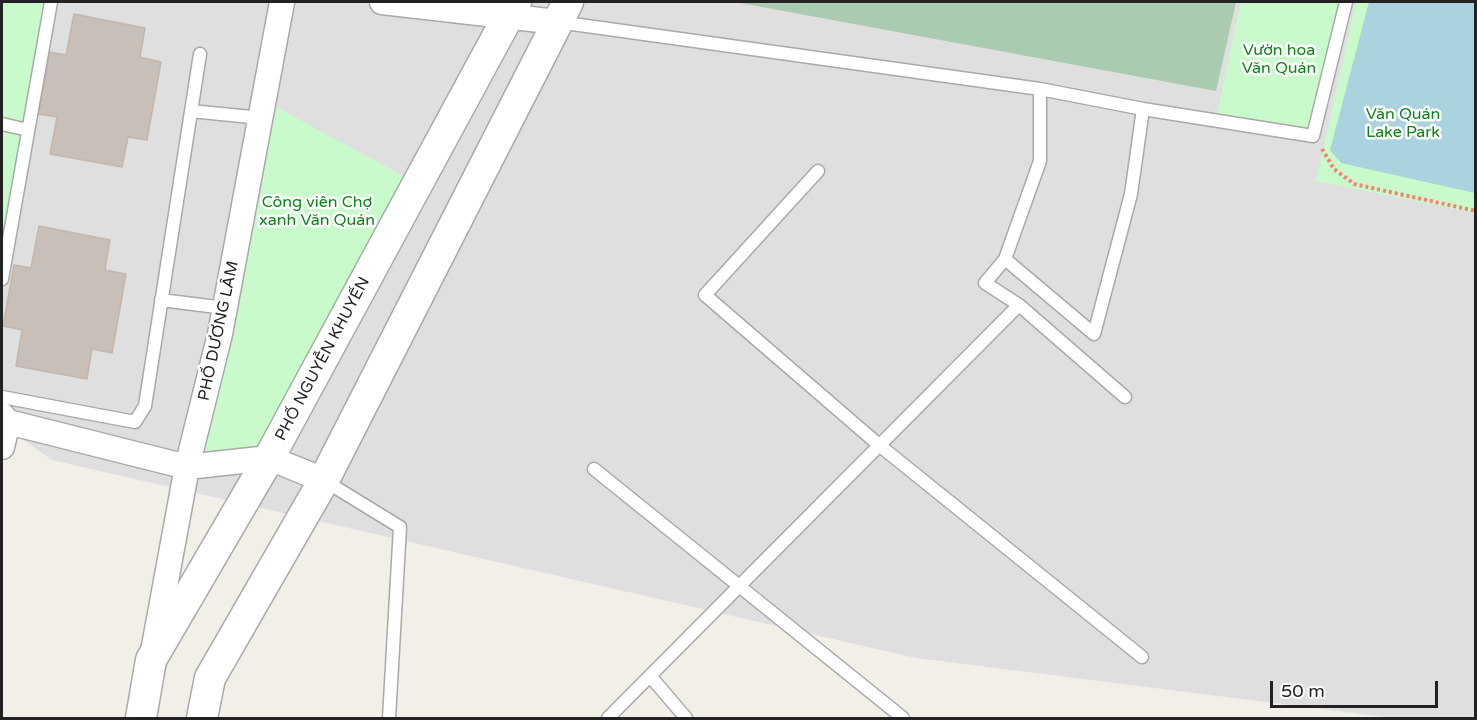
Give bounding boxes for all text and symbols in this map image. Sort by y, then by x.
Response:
park label: Vườn hoa Văn Quán [1242,41,1316,79]
park label: Văn Quán Lake Park [1366,105,1440,143]
park label: Công viên Chợ xanh Văn Quán [259,193,375,231]
street label: PHỐ DƯƠNG LÂM [195,259,243,403]
street label: PHỐ NGUYỄN KHUYẾN [272,274,374,444]
scale bar [1273,669,1441,707]
text: 50 m [1281,680,1325,702]

